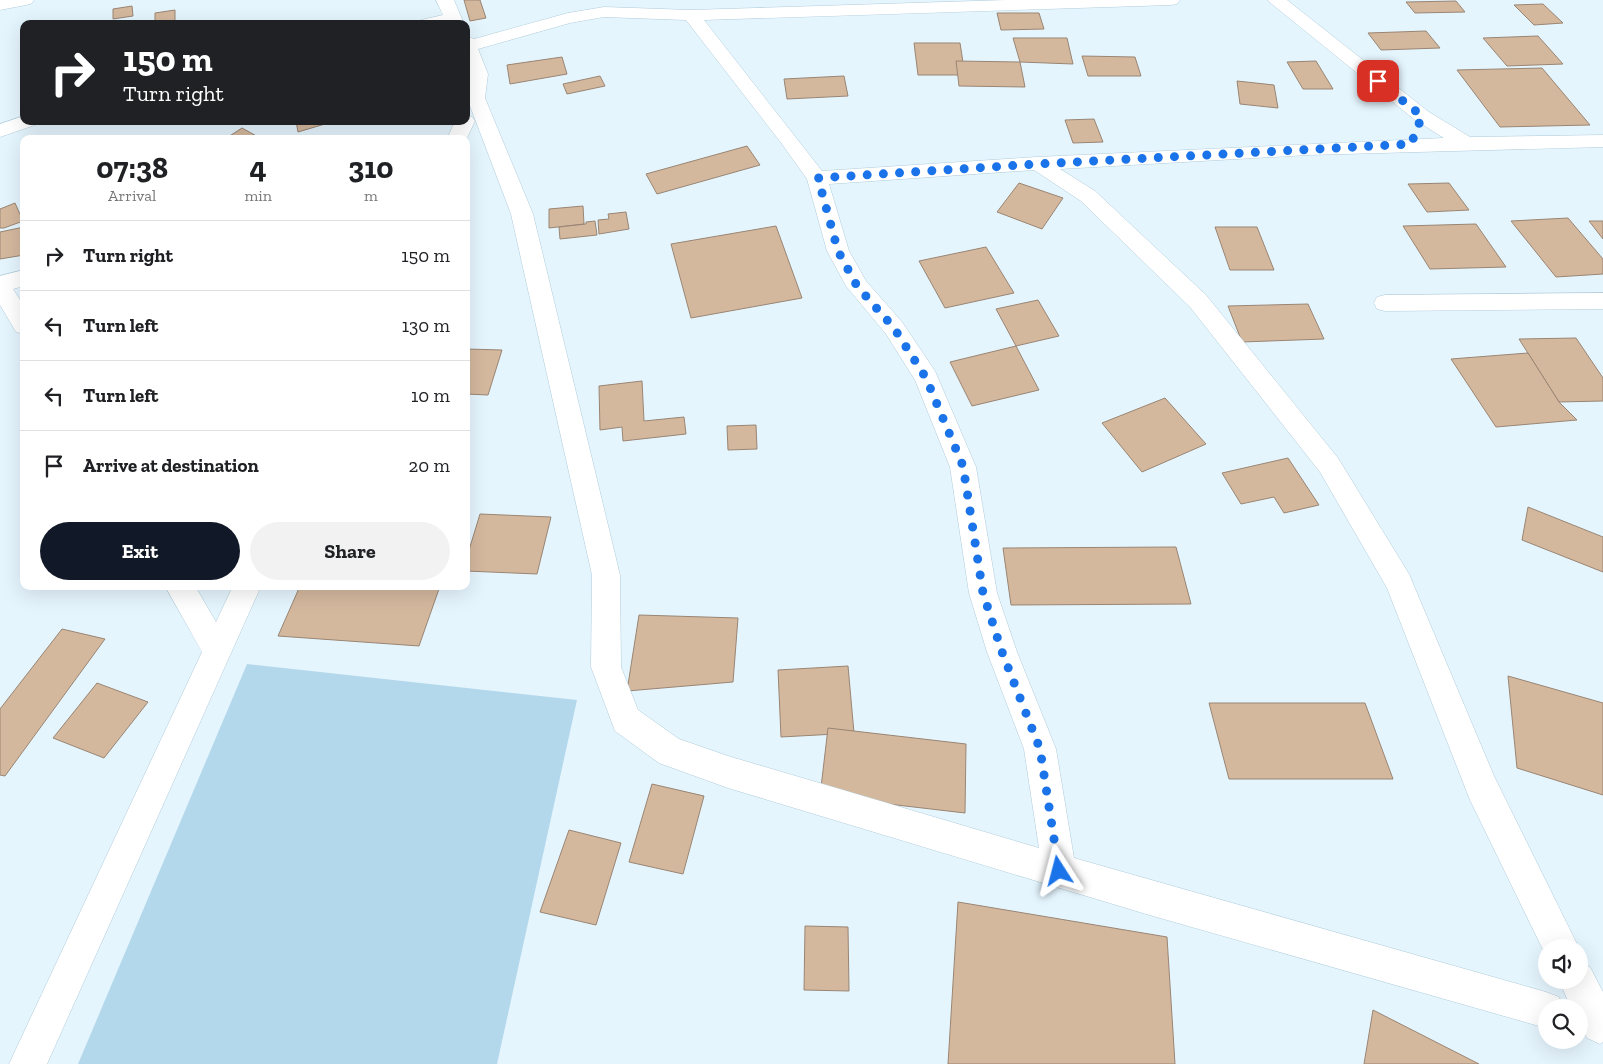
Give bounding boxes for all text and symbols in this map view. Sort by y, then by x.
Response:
text: 150 m [123,38,213,80]
icon: right [40,40,105,105]
pin [1357,60,1399,102]
icon: arrive [1364,67,1392,95]
text: Turn right [123,80,224,107]
text: 07:38 [96,150,168,186]
text: 4 [250,150,267,186]
text: 310 [348,150,394,186]
text: Arrival [108,186,156,205]
text: min [244,186,272,205]
text: m [364,186,378,205]
icon: right [40,242,68,270]
text: Turn right [83,244,173,267]
text: 150 m [401,244,450,267]
icon: left [40,312,68,340]
text: Turn left [83,314,158,337]
text: 130 m [402,314,450,337]
icon: left [40,382,68,410]
text: Turn left [83,384,158,407]
text: 10 m [411,384,450,407]
icon: arrive [40,452,68,480]
text: Arrive at destination [83,454,259,477]
text: 20 m [409,454,450,477]
button: Exit [40,522,240,580]
button: Share [250,522,450,580]
position arrow [1032,844,1084,896]
map controls [1538,939,1588,1049]
button: sound [1538,939,1588,989]
button: search [1538,999,1588,1049]

